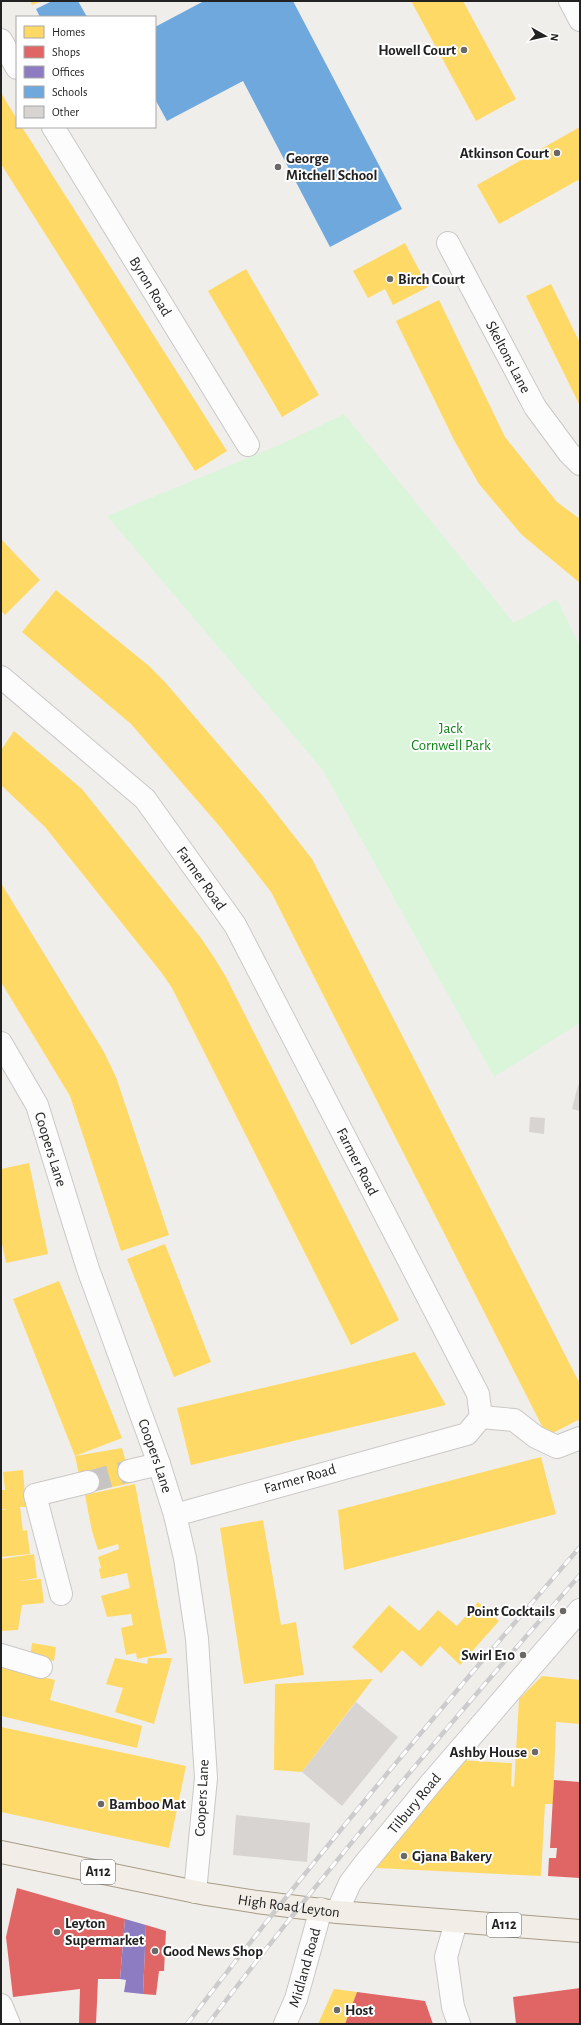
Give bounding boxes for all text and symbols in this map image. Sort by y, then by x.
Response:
legend [16,16,156,128]
north arrow [525,16,565,56]
text: Homes [52,26,85,38]
text: N [548,33,560,42]
place label: Howell Court [378,43,456,58]
marker: Howell Court [459,45,469,55]
text: Shops [52,46,80,58]
text: Offices [52,66,85,78]
text: Schools [52,86,87,98]
text: Other [52,106,79,118]
place label: Atkinson Court [460,146,549,161]
marker: Atkinson Court [552,148,562,158]
place label: George Mitchell School [286,151,377,183]
marker: George Mitchell School [273,162,283,172]
street label: Byron Road [127,254,175,319]
place label: Birch Court [398,272,465,287]
marker: Birch Court [385,274,395,284]
street label: Skeltons Lane [483,318,534,396]
park label: Jack Cornwell Park [411,721,491,753]
street label: Farmer Road [174,844,229,913]
street label: Coopers Lane [32,1110,69,1188]
street label: Farmer Road [334,1125,381,1198]
street label: Coopers Lane [136,1417,175,1495]
street label: Farmer Road [262,1462,338,1496]
place label: Point Cocktails [467,1604,555,1619]
marker: Point Cocktails [558,1606,568,1616]
place label: Swirl E10 [461,1648,515,1663]
marker: Swirl E10 [518,1650,528,1660]
place label: Ashby House [449,1745,527,1760]
marker: Ashby House [530,1747,540,1757]
street label: Coopers Lane [192,1759,212,1837]
street label: Tilbury Road [385,1770,444,1837]
place label: Bamboo Mat [109,1797,186,1812]
marker: Bamboo Mat [96,1799,106,1809]
place label: Gjana Bakery [412,1849,492,1864]
marker: Gjana Bakery [399,1851,409,1861]
road number: A112 [81,1860,115,1884]
street label: High Road Leyton [237,1892,341,1920]
road number: A112 [487,1913,521,1937]
place label: Leyton Supermarket [65,1916,144,1948]
street label: Midland Road [286,1926,323,2009]
marker: Leyton Supermarket [52,1927,62,1937]
place label: Good News Shop [163,1944,263,1959]
marker: Good News Shop [150,1946,160,1956]
place label: Host [345,2003,373,2018]
marker: Host [332,2005,342,2015]

